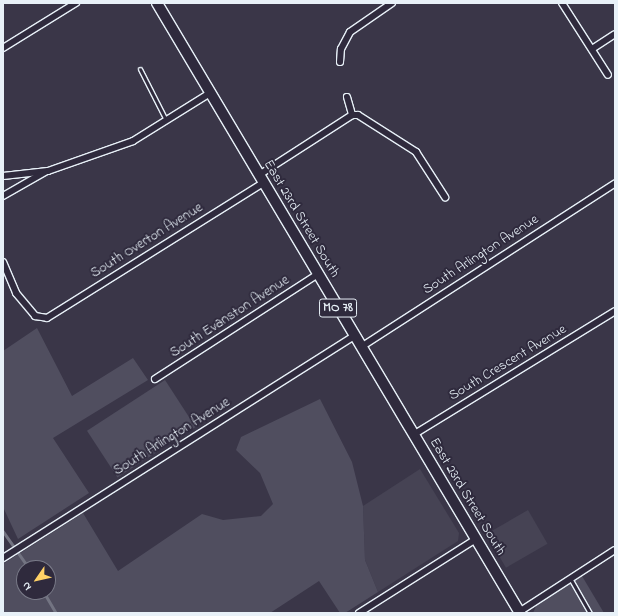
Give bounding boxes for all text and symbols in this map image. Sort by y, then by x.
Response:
street label: East 23rd Street South [259,157,343,281]
street label: South Overton Avenue [88,200,206,282]
street label: South Arlington Avenue [420,211,542,299]
street label: South Evanston Avenue [167,272,293,362]
road number: MO 78 [319,297,357,319]
street label: South Crescent Avenue [446,321,570,405]
street label: South Arlington Avenue [111,394,233,480]
street label: East 23rd Street South [425,435,509,559]
north arrow [16,560,56,600]
text: N [18,579,36,594]

